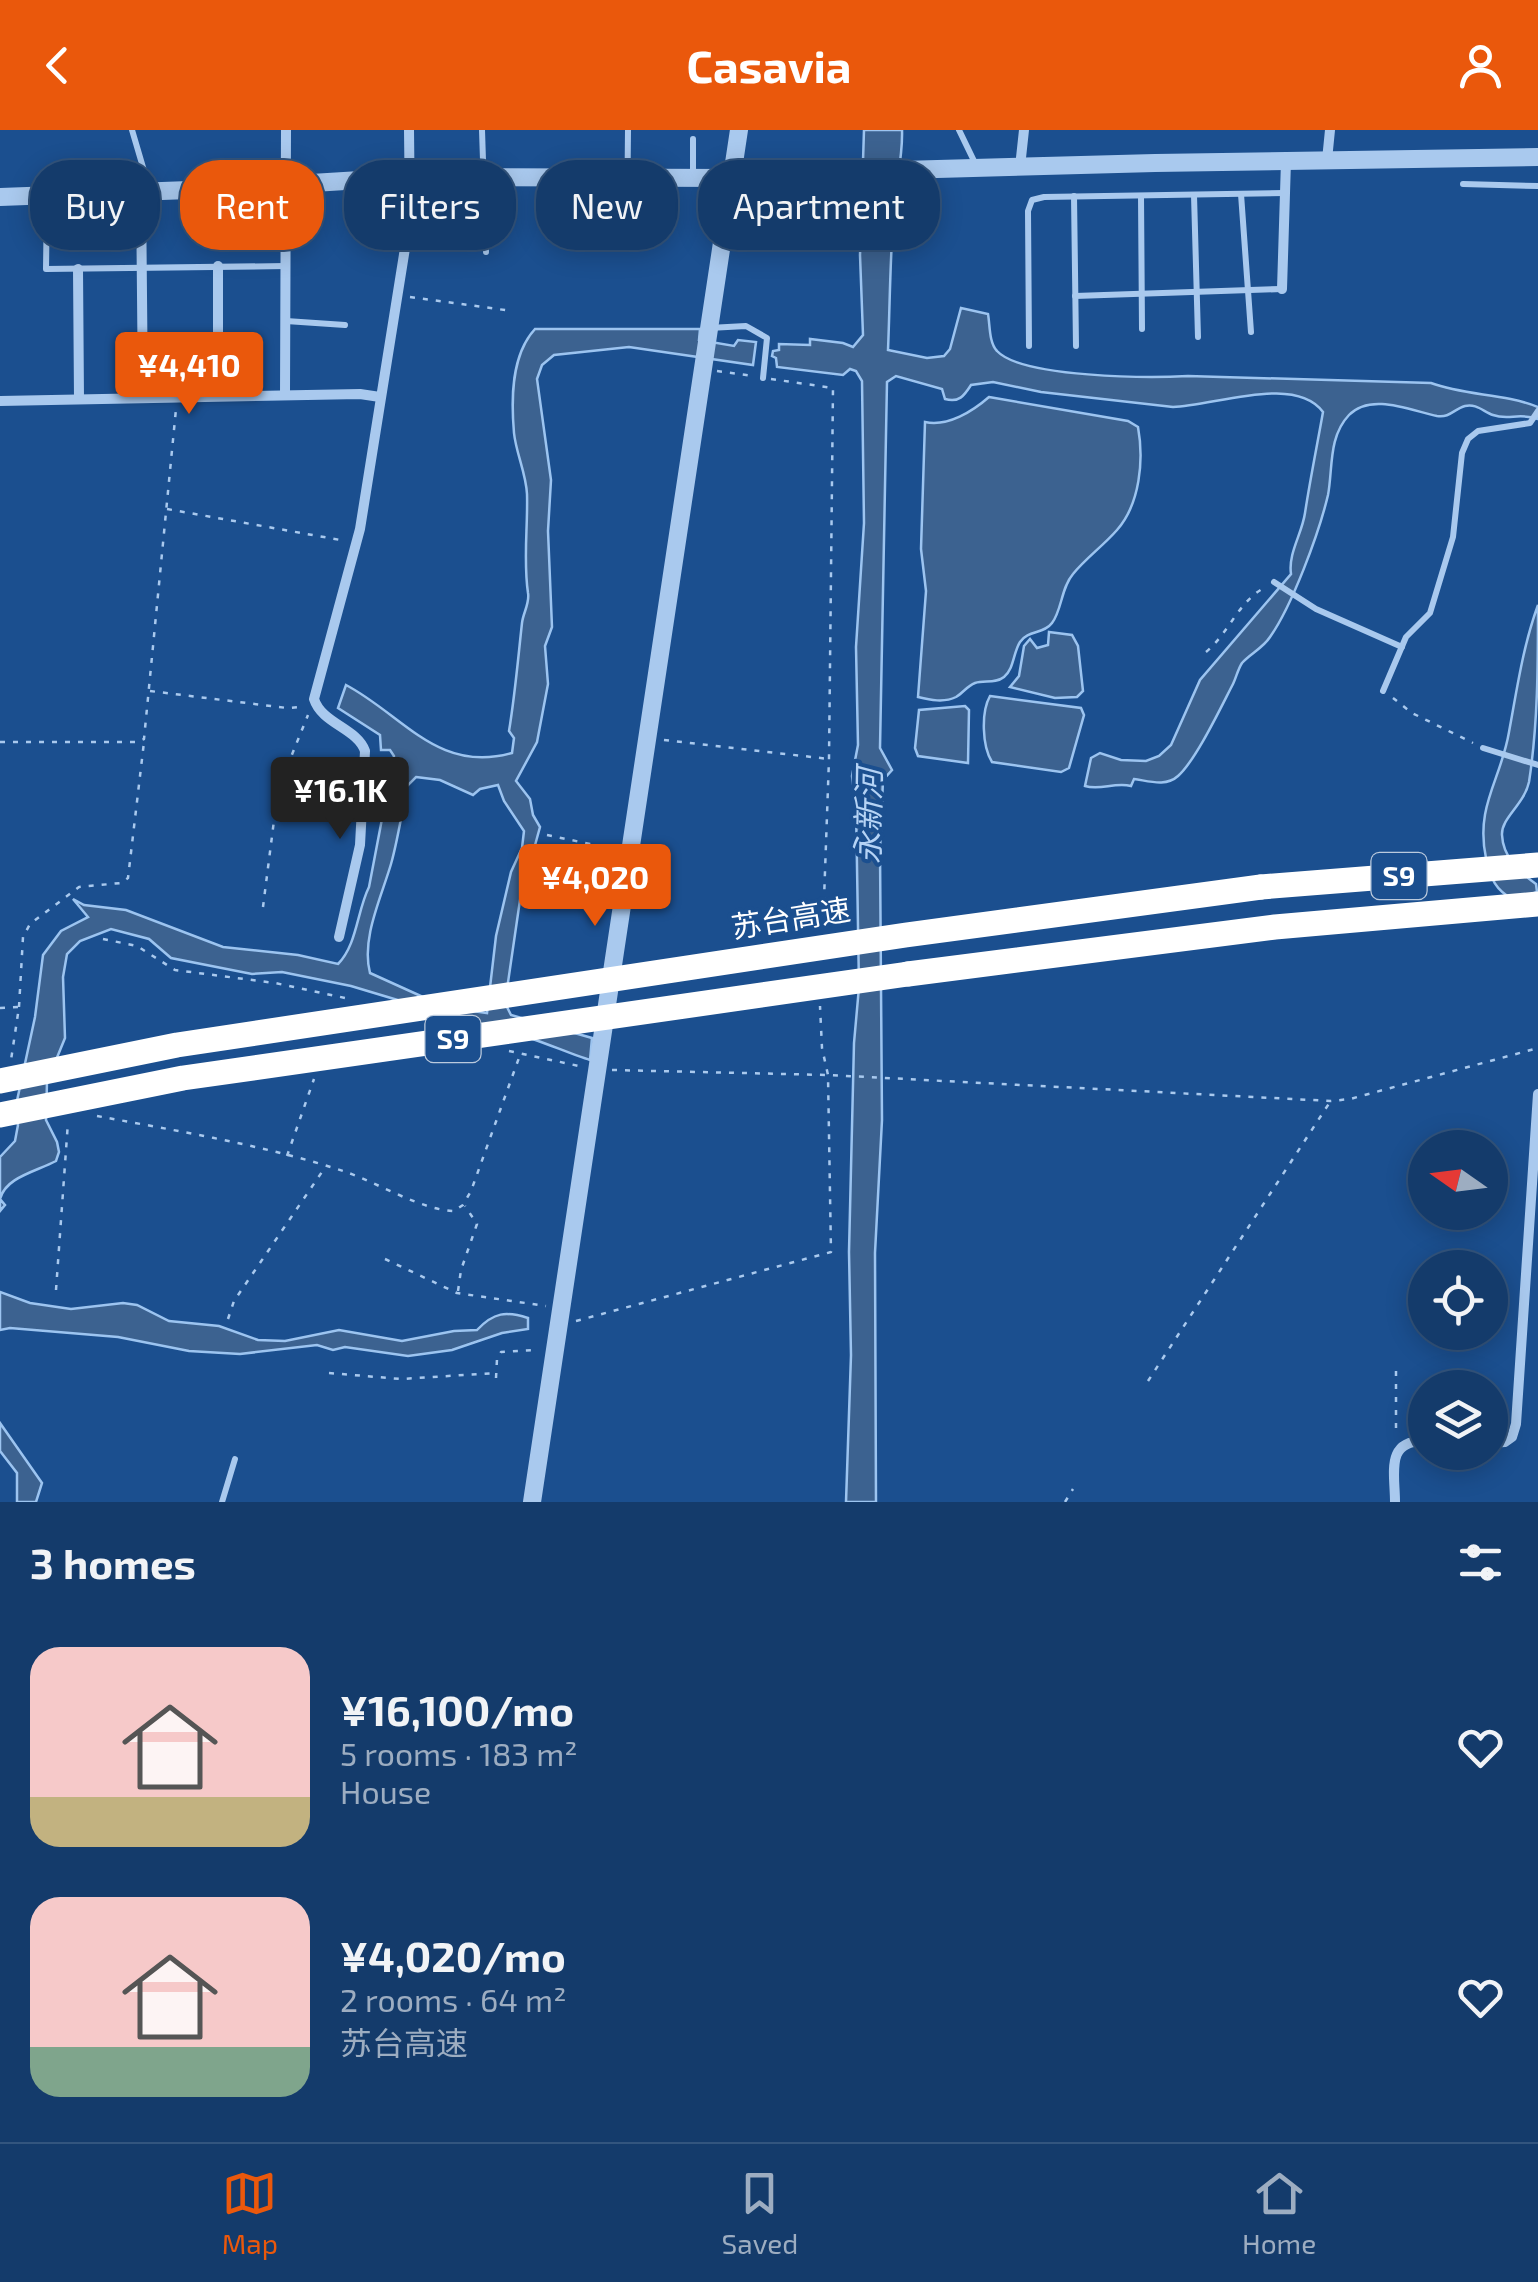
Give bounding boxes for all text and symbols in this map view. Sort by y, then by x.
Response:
icon: back [30,38,85,93]
text: Casavia [686,38,852,92]
icon: person [1453,38,1508,93]
chip: Buy [30,160,160,250]
chip: Rent [180,160,324,250]
chip: Filters [344,160,516,250]
chip: New [536,160,678,250]
chip: Apartment [698,160,940,250]
pin: ¥4,410 [108,332,270,417]
text: ¥4,410 [137,345,241,383]
pin: ¥16.1K [259,757,421,842]
water label: 永新河 [847,762,887,864]
text: ¥16.1K [293,770,387,808]
pin: ¥4,020 [514,844,676,929]
road number: S9 [1372,853,1426,899]
text: ¥4,020 [541,857,649,895]
street label: 苏台高速 [729,890,853,944]
road number: S9 [426,1016,480,1062]
north arrow [1408,1130,1508,1230]
map controls [1408,1130,1508,1470]
button: locate [1408,1250,1508,1350]
button: layers [1408,1370,1508,1470]
icon: filters [1453,1535,1508,1590]
text: 3 homes [30,1537,196,1587]
text: ¥16,100/mo [340,1684,574,1734]
icon: home [110,1687,230,1807]
icon: heart [1453,1720,1508,1775]
text: 5 rooms · 183 m² [340,1734,578,1772]
text: House [340,1772,431,1810]
text: ¥4,020/mo [340,1930,566,1980]
icon: home [110,1937,230,2057]
icon: heart [1453,1970,1508,2025]
text: 2 rooms · 64 m² [340,1980,566,2018]
text: 苏台高速 [340,2023,468,2061]
tab: Map [222,2166,278,2260]
tab: Saved [722,2166,798,2260]
tab: Home [1242,2166,1316,2260]

